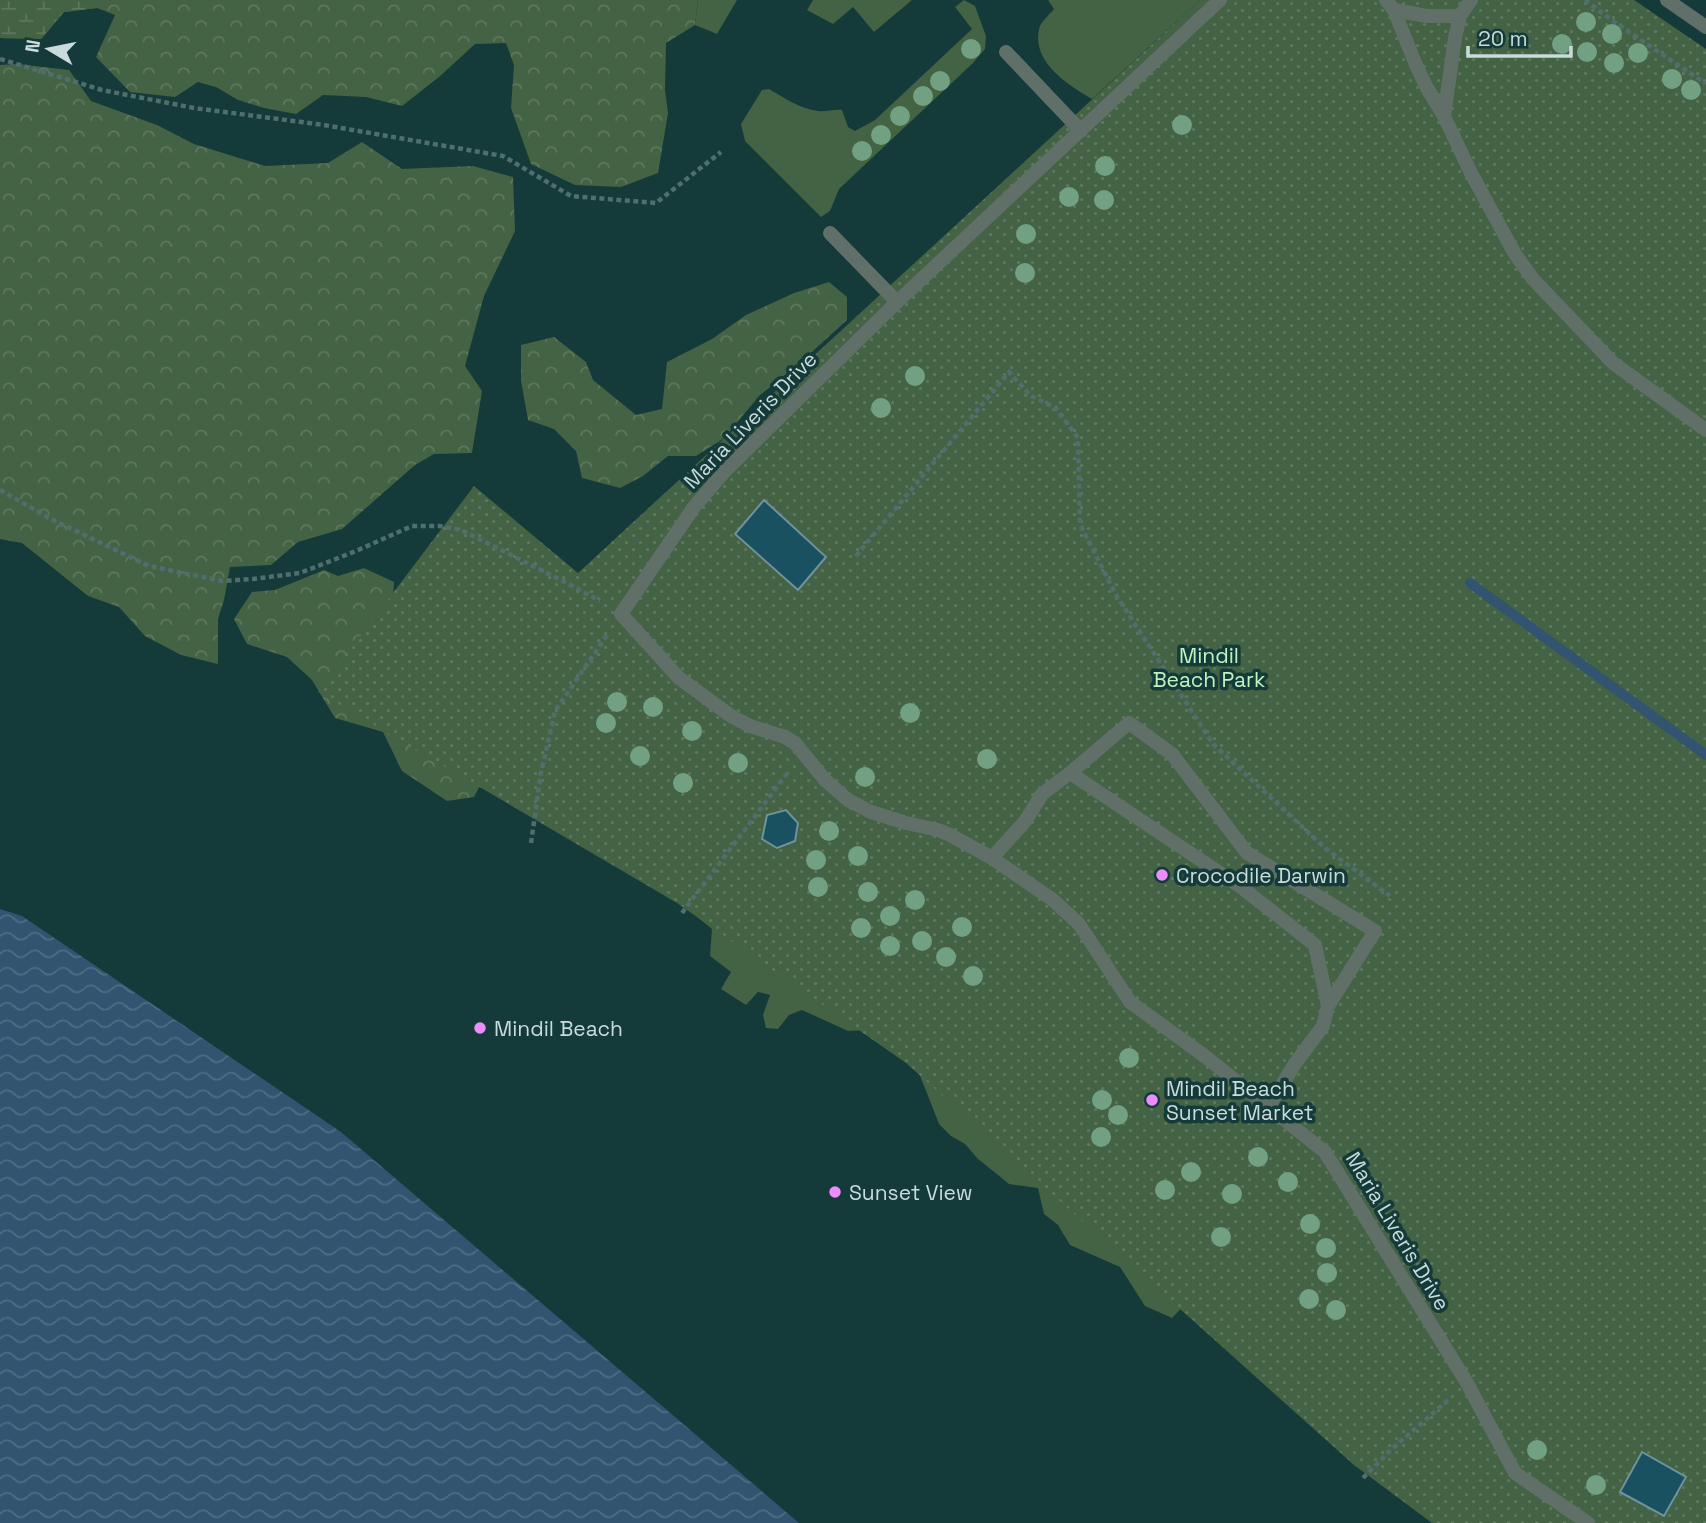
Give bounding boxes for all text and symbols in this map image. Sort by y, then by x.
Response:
north arrow [14,14,84,84]
scale bar [1468,14,1571,58]
text: 20 m [1478,25,1528,52]
text: N [19,38,46,55]
street label: Maria Liveris Drive [678,346,822,494]
park label: Mindil Beach Park [1153,642,1265,693]
place label: Crocodile Darwin [1176,862,1346,889]
marker: Crocodile Darwin [1154,867,1170,883]
place label: Mindil Beach [494,1015,623,1042]
marker: Mindil Beach [472,1020,488,1036]
place label: Mindil Beach Sunset Market [1166,1075,1313,1126]
marker: Mindil Beach Sunset Market [1144,1092,1160,1108]
street label: Maria Liveris Drive [1340,1147,1456,1315]
place label: Sunset View [849,1179,973,1206]
marker: Sunset View [827,1184,843,1200]

